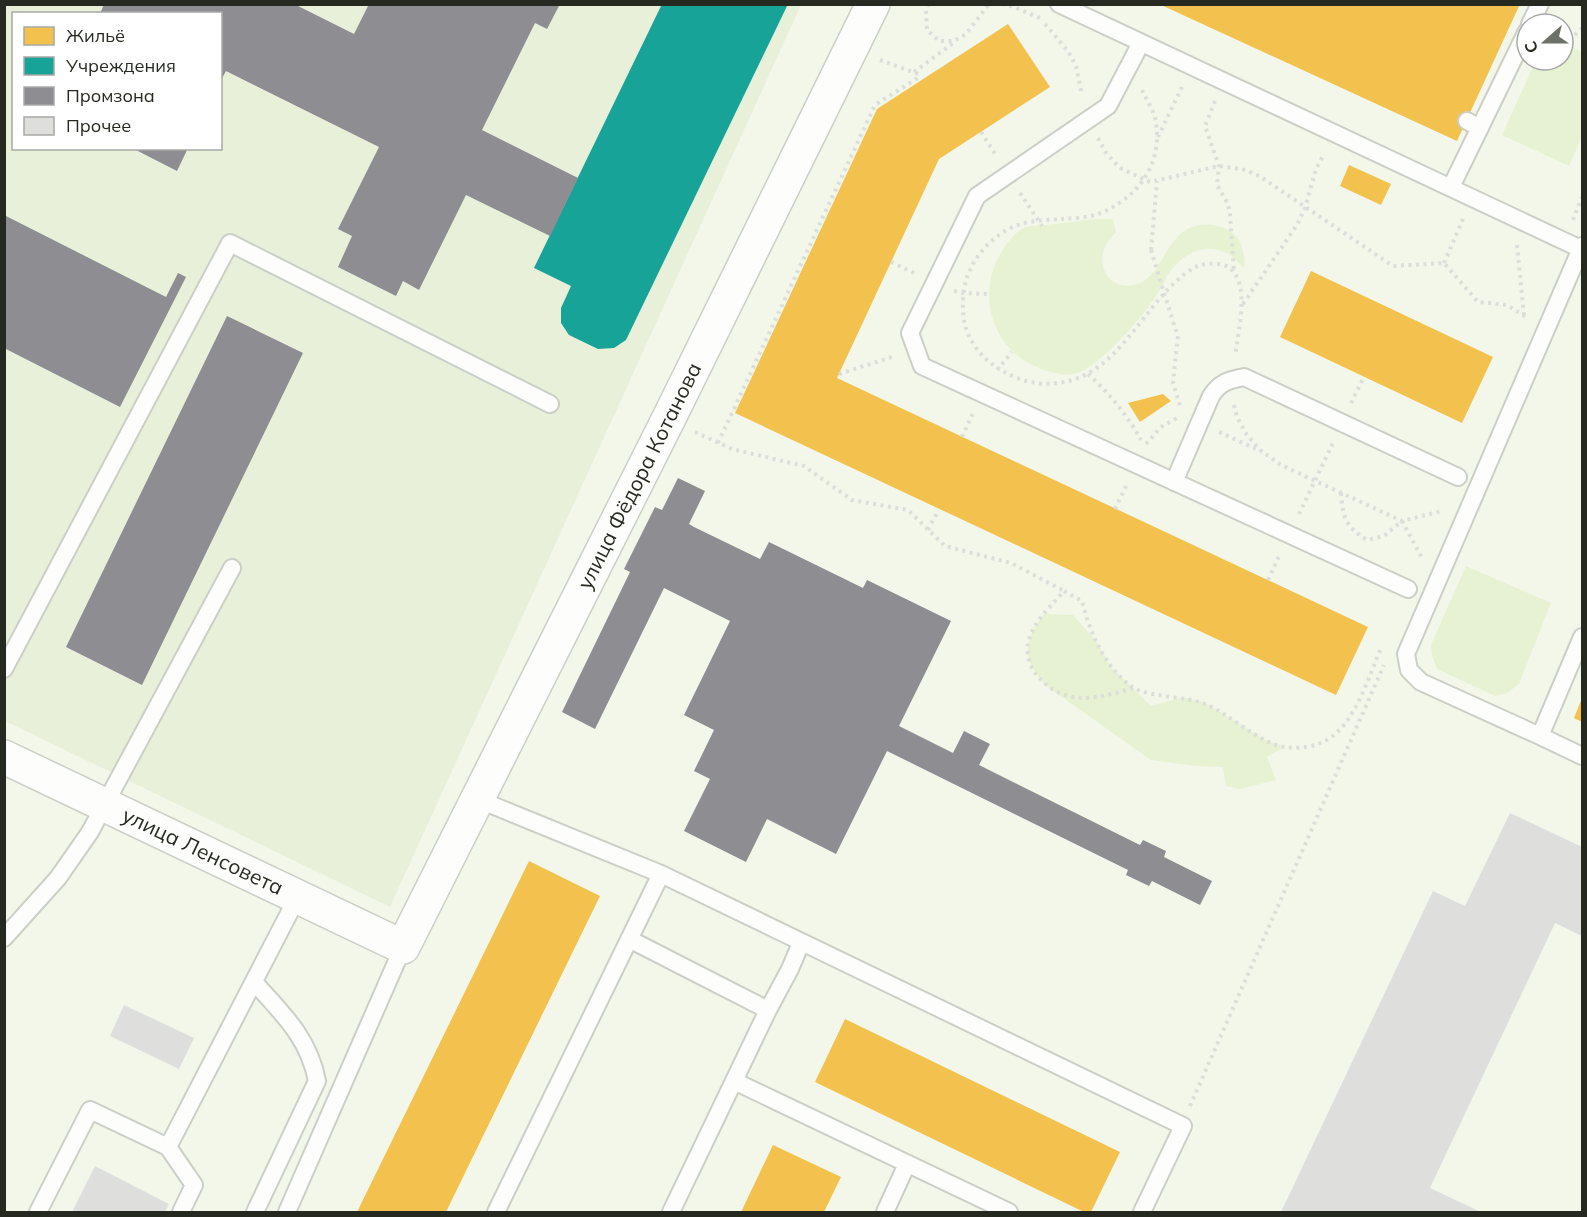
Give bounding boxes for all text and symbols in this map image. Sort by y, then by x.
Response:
legend [12,12,222,150]
north arrow [1515,12,1575,72]
text: Жильё [66,24,125,47]
text: С [1520,39,1542,56]
text: Учреждения [65,54,176,77]
text: Промзона [66,84,155,107]
text: Прочее [66,114,131,137]
street label: улица Фёдора Котанова [571,358,706,593]
street label: улица Ленсовета [118,801,288,900]

